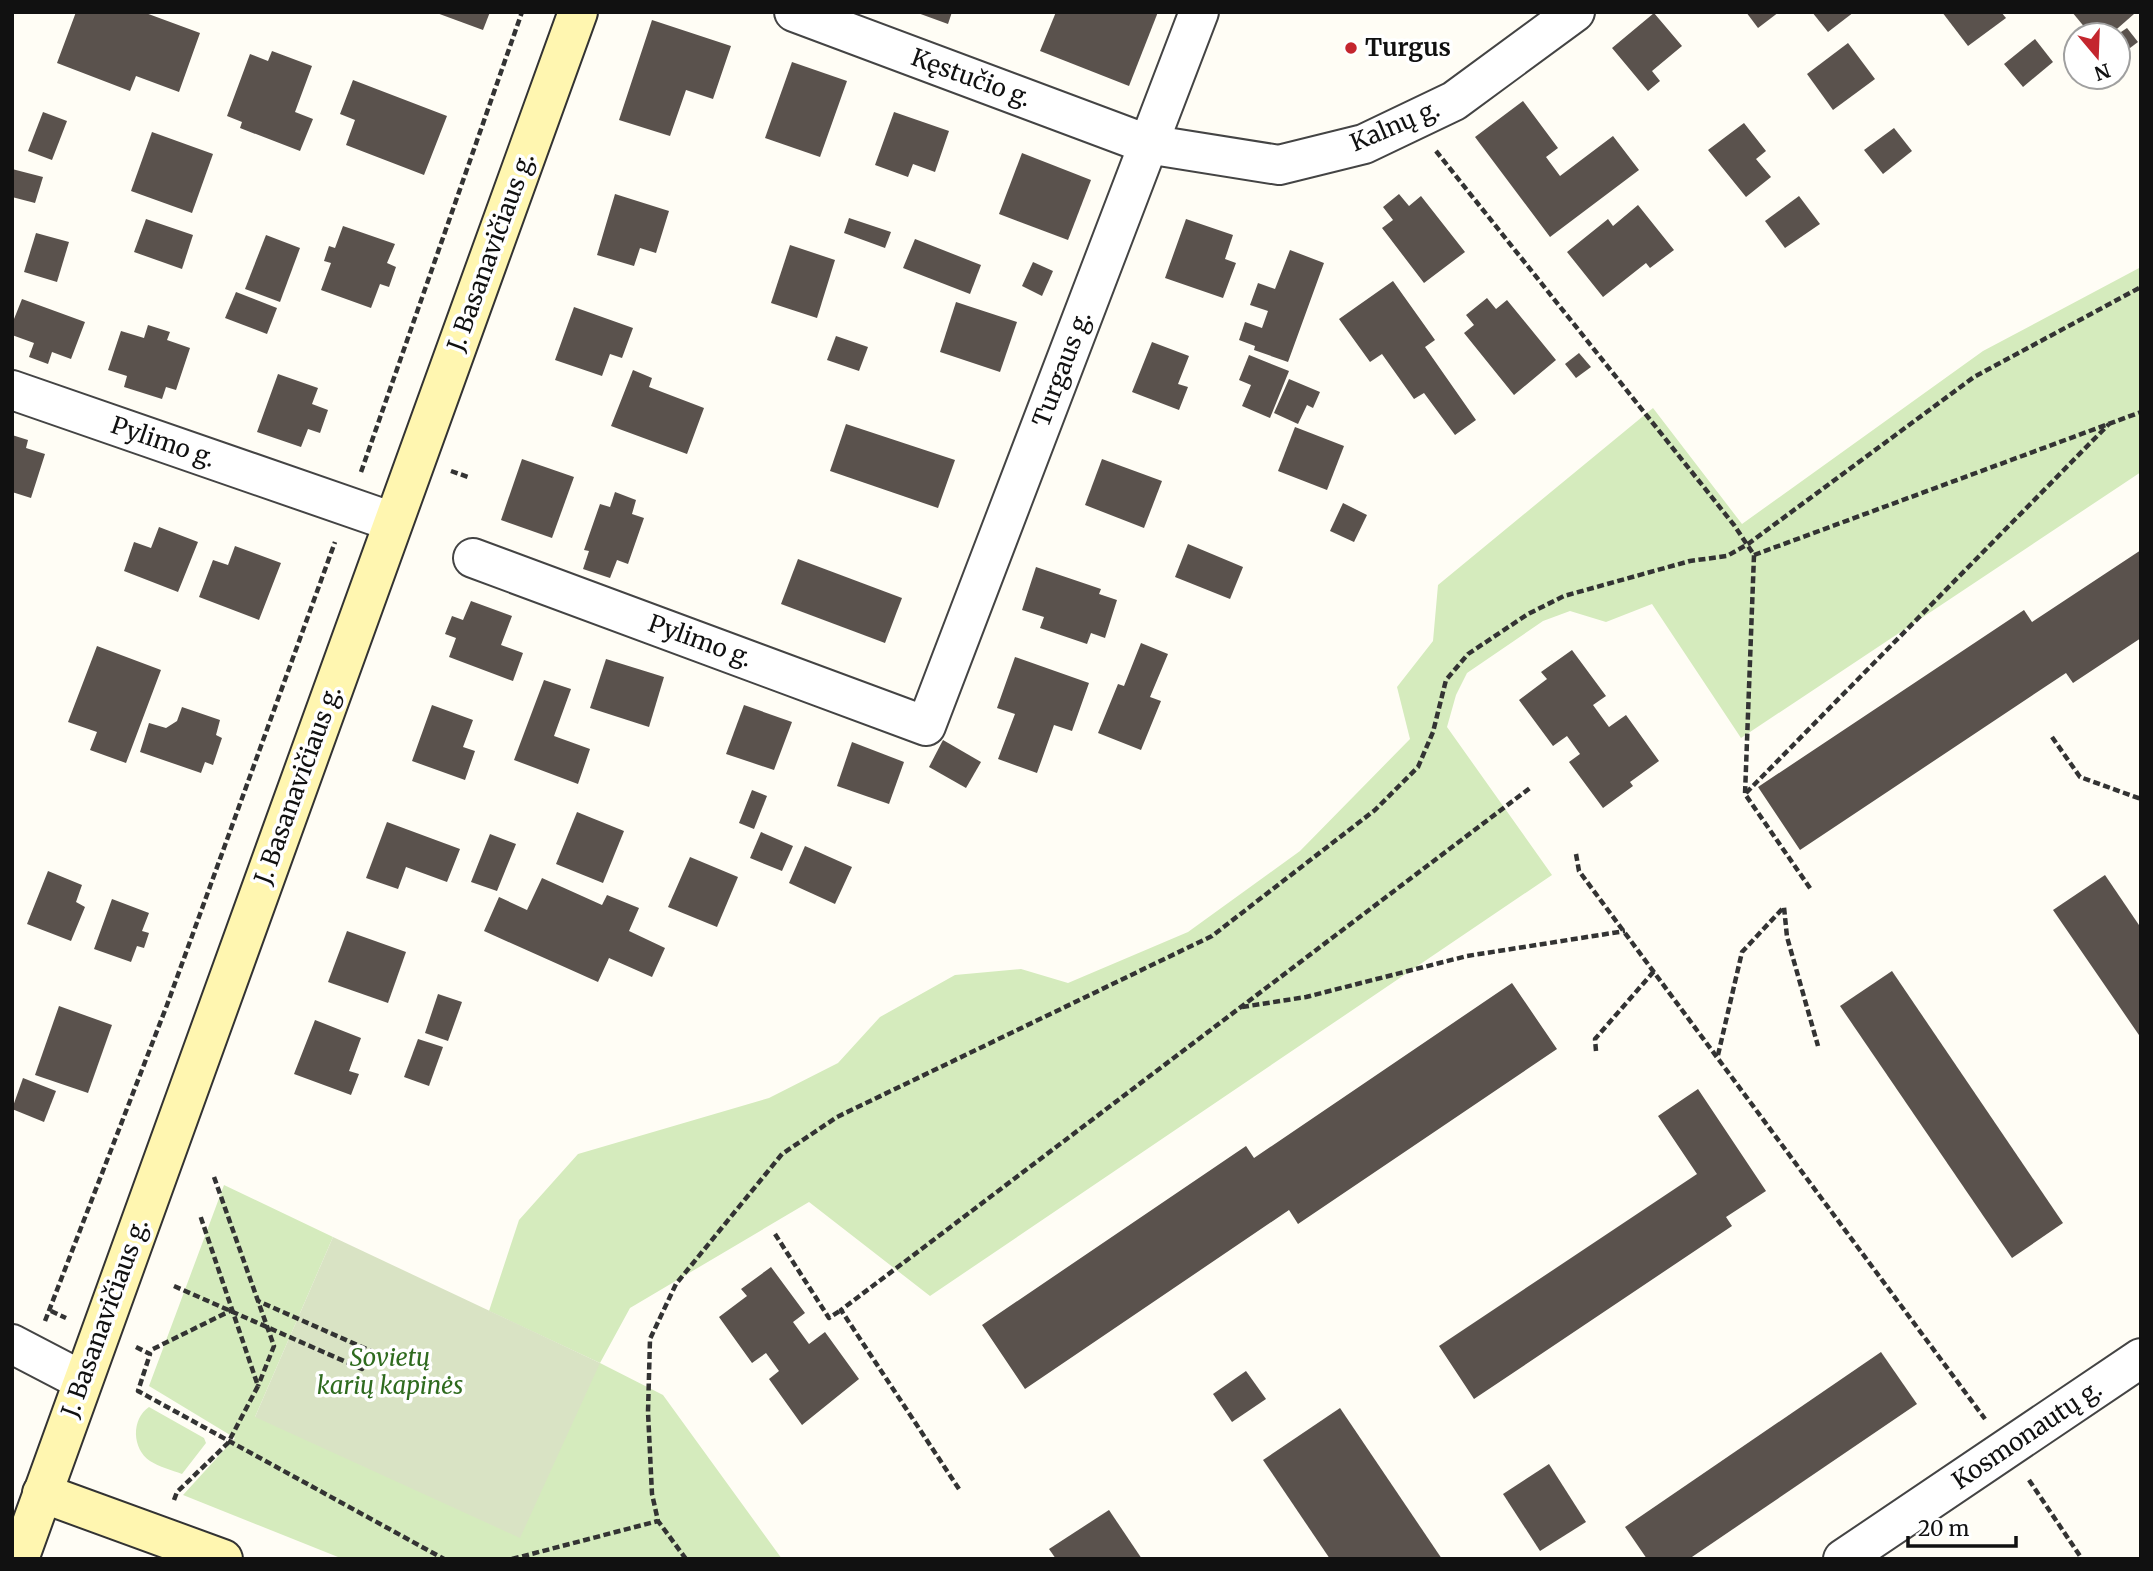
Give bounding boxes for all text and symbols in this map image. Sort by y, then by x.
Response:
north arrow [2062,21,2132,91]
place label: Turgus [1365,32,1451,63]
marker: Turgus [1343,40,1359,56]
street label: Kęstučio g. [907,42,1035,113]
text: N [2092,58,2114,86]
street label: Kalnų g. [1345,93,1444,158]
street label: J. Basanavičiaus g. [440,148,541,356]
street label: Turgaus g. [1025,307,1098,431]
street label: Pylimo g. [107,409,219,474]
street label: Pylimo g. [644,607,756,674]
street label: J. Basanavičiaus g. [247,681,348,889]
street label: J. Basanavičiaus g. [54,1214,155,1422]
park label: Sovietų karių kapinės [317,1342,463,1401]
street label: Kosmonautų g. [1946,1373,2107,1496]
scale bar [1908,1504,2016,1548]
text: 20 m [1918,1515,1970,1542]

